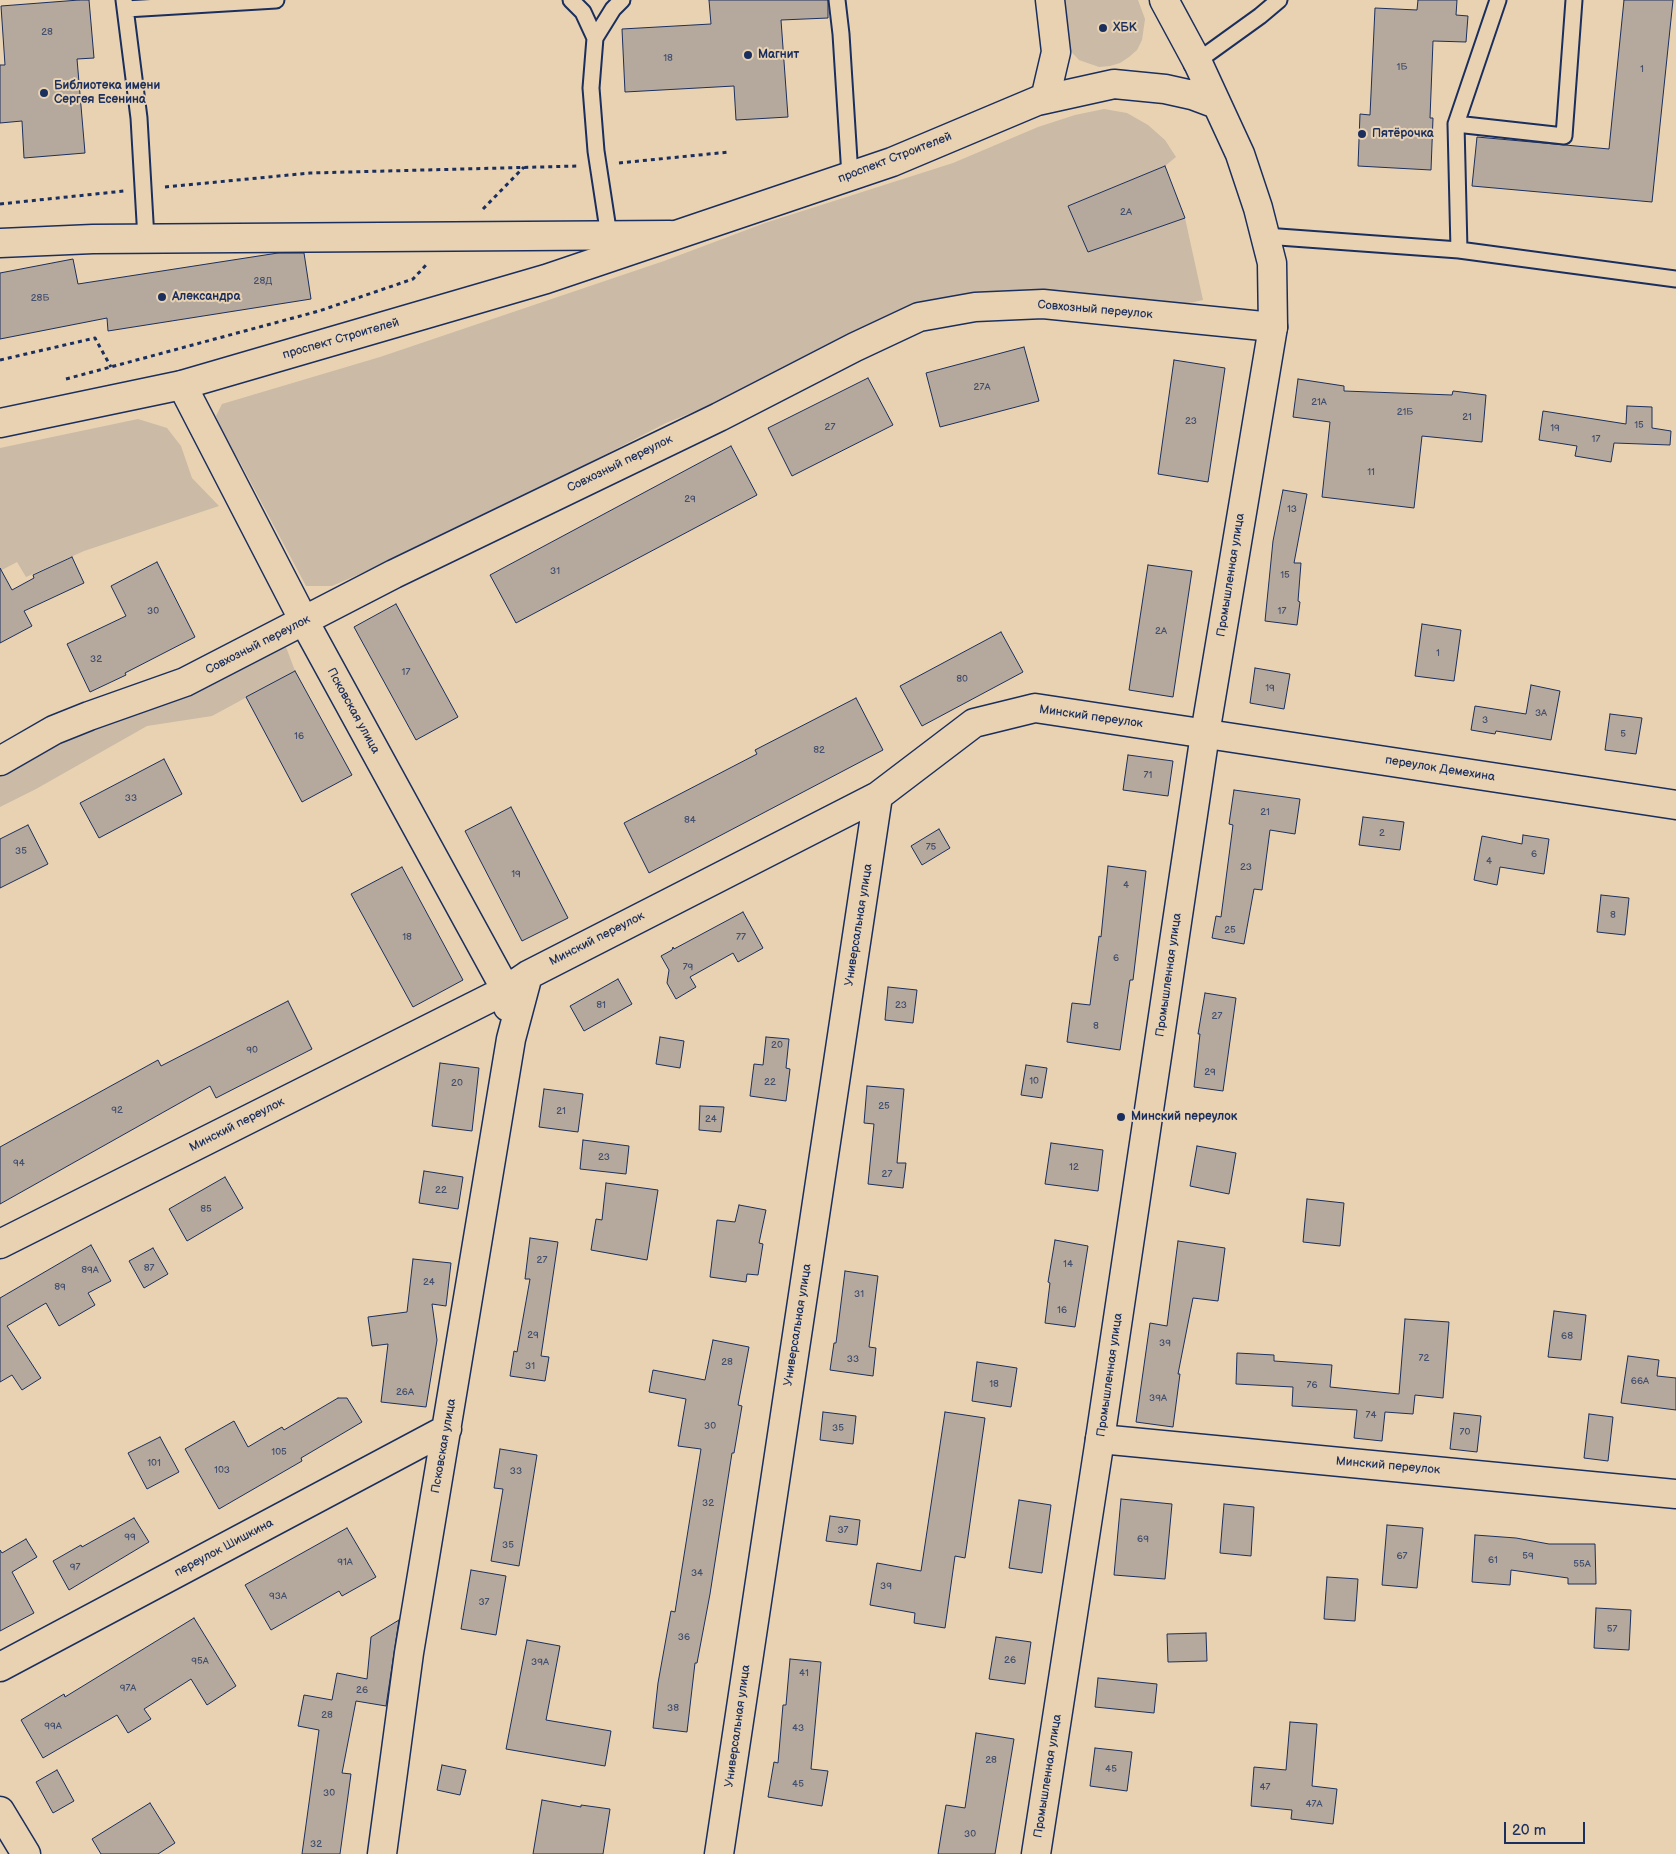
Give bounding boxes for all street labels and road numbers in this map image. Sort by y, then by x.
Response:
street label: проспект Строителей [836,130,954,186]
street label: Совхозный переулок [1037,298,1153,322]
street label: проспект Строителей [281,315,401,363]
street label: Совхозный переулок [565,432,675,496]
street label: Промышленная улица [1214,512,1248,638]
street label: Совхозный переулок [203,612,313,678]
street label: Псковская улица [323,666,383,756]
street label: Минский переулок [1038,703,1144,731]
street label: переулок Демехина [1384,753,1496,785]
street label: Универсальная улица [842,863,876,987]
street label: Минский переулок [547,909,647,969]
street label: Промышленная улица [1153,912,1185,1038]
street label: Минский переулок [187,1095,287,1155]
street label: Универсальная улица [781,1263,815,1387]
street label: Промышленная улица [1094,1312,1126,1438]
street label: Псковская улица [429,1398,459,1494]
street label: Минский переулок [1335,1454,1441,1478]
street label: переулок Шишкина [172,1516,276,1580]
street label: Универсальная улица [722,1664,754,1788]
street label: Промышленная улица [1031,1713,1065,1839]

